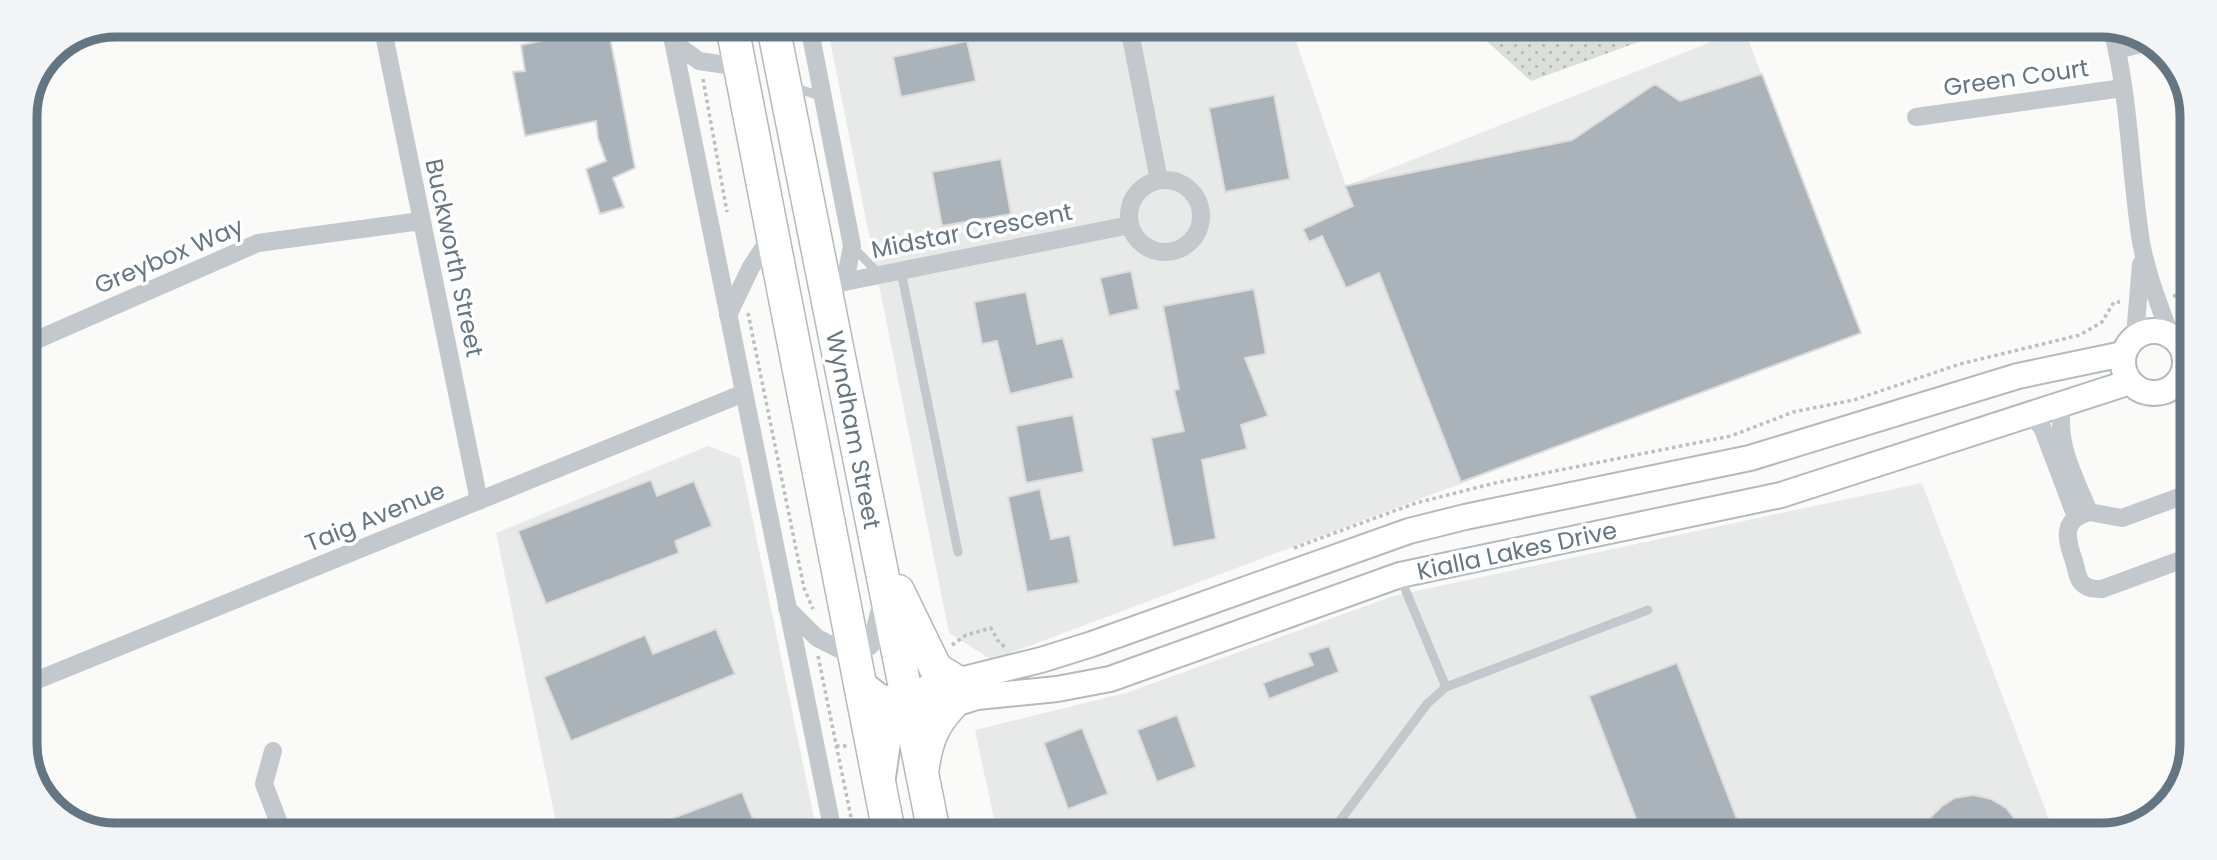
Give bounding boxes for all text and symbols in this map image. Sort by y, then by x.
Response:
street label: Green Court [1941,51,2091,104]
street label: Buckworth Street [417,156,492,360]
street label: Midstar Crescent [869,195,1075,266]
street label: Greybox Way [89,209,249,302]
street label: Wyndham Street [818,328,889,532]
street label: Taig Avenue [300,474,450,560]
street label: Kialla Lakes Drive [1414,513,1620,588]

